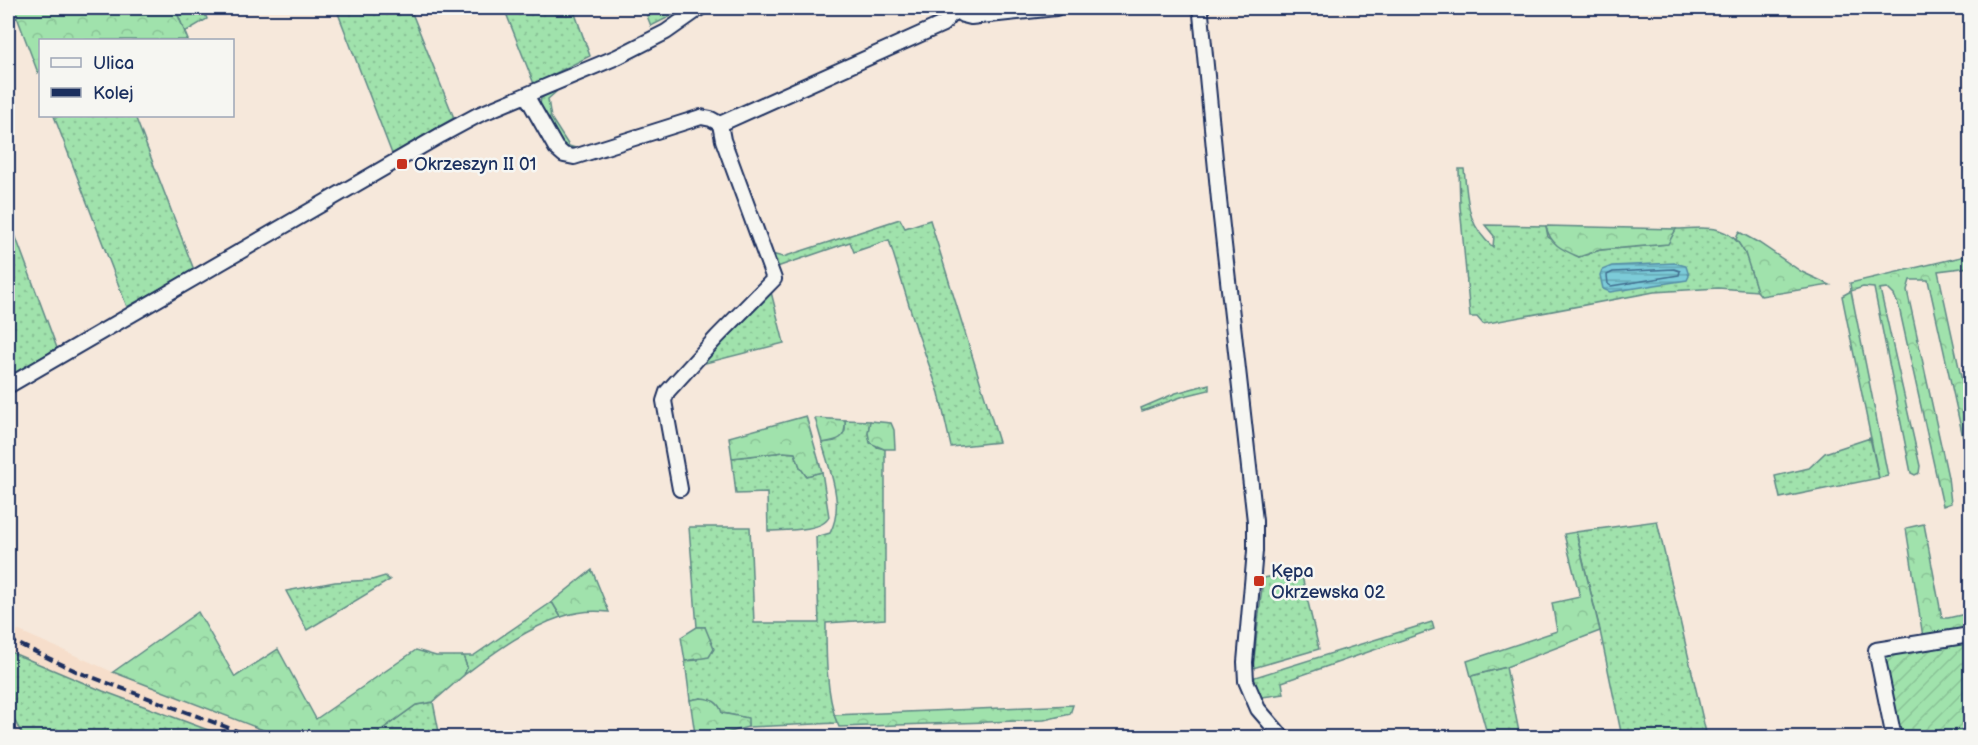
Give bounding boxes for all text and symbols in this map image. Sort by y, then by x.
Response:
legend [39,39,234,117]
text: Ulica [93,53,134,74]
text: Kolej [93,83,133,104]
place label: Okrzeszyn II 01 [414,154,537,175]
marker: Okrzeszyn II 01 [395,157,409,171]
place label: Kępa Okrzewska 02 [1271,561,1385,603]
marker: Kępa Okrzewska 02 [1252,574,1266,588]

